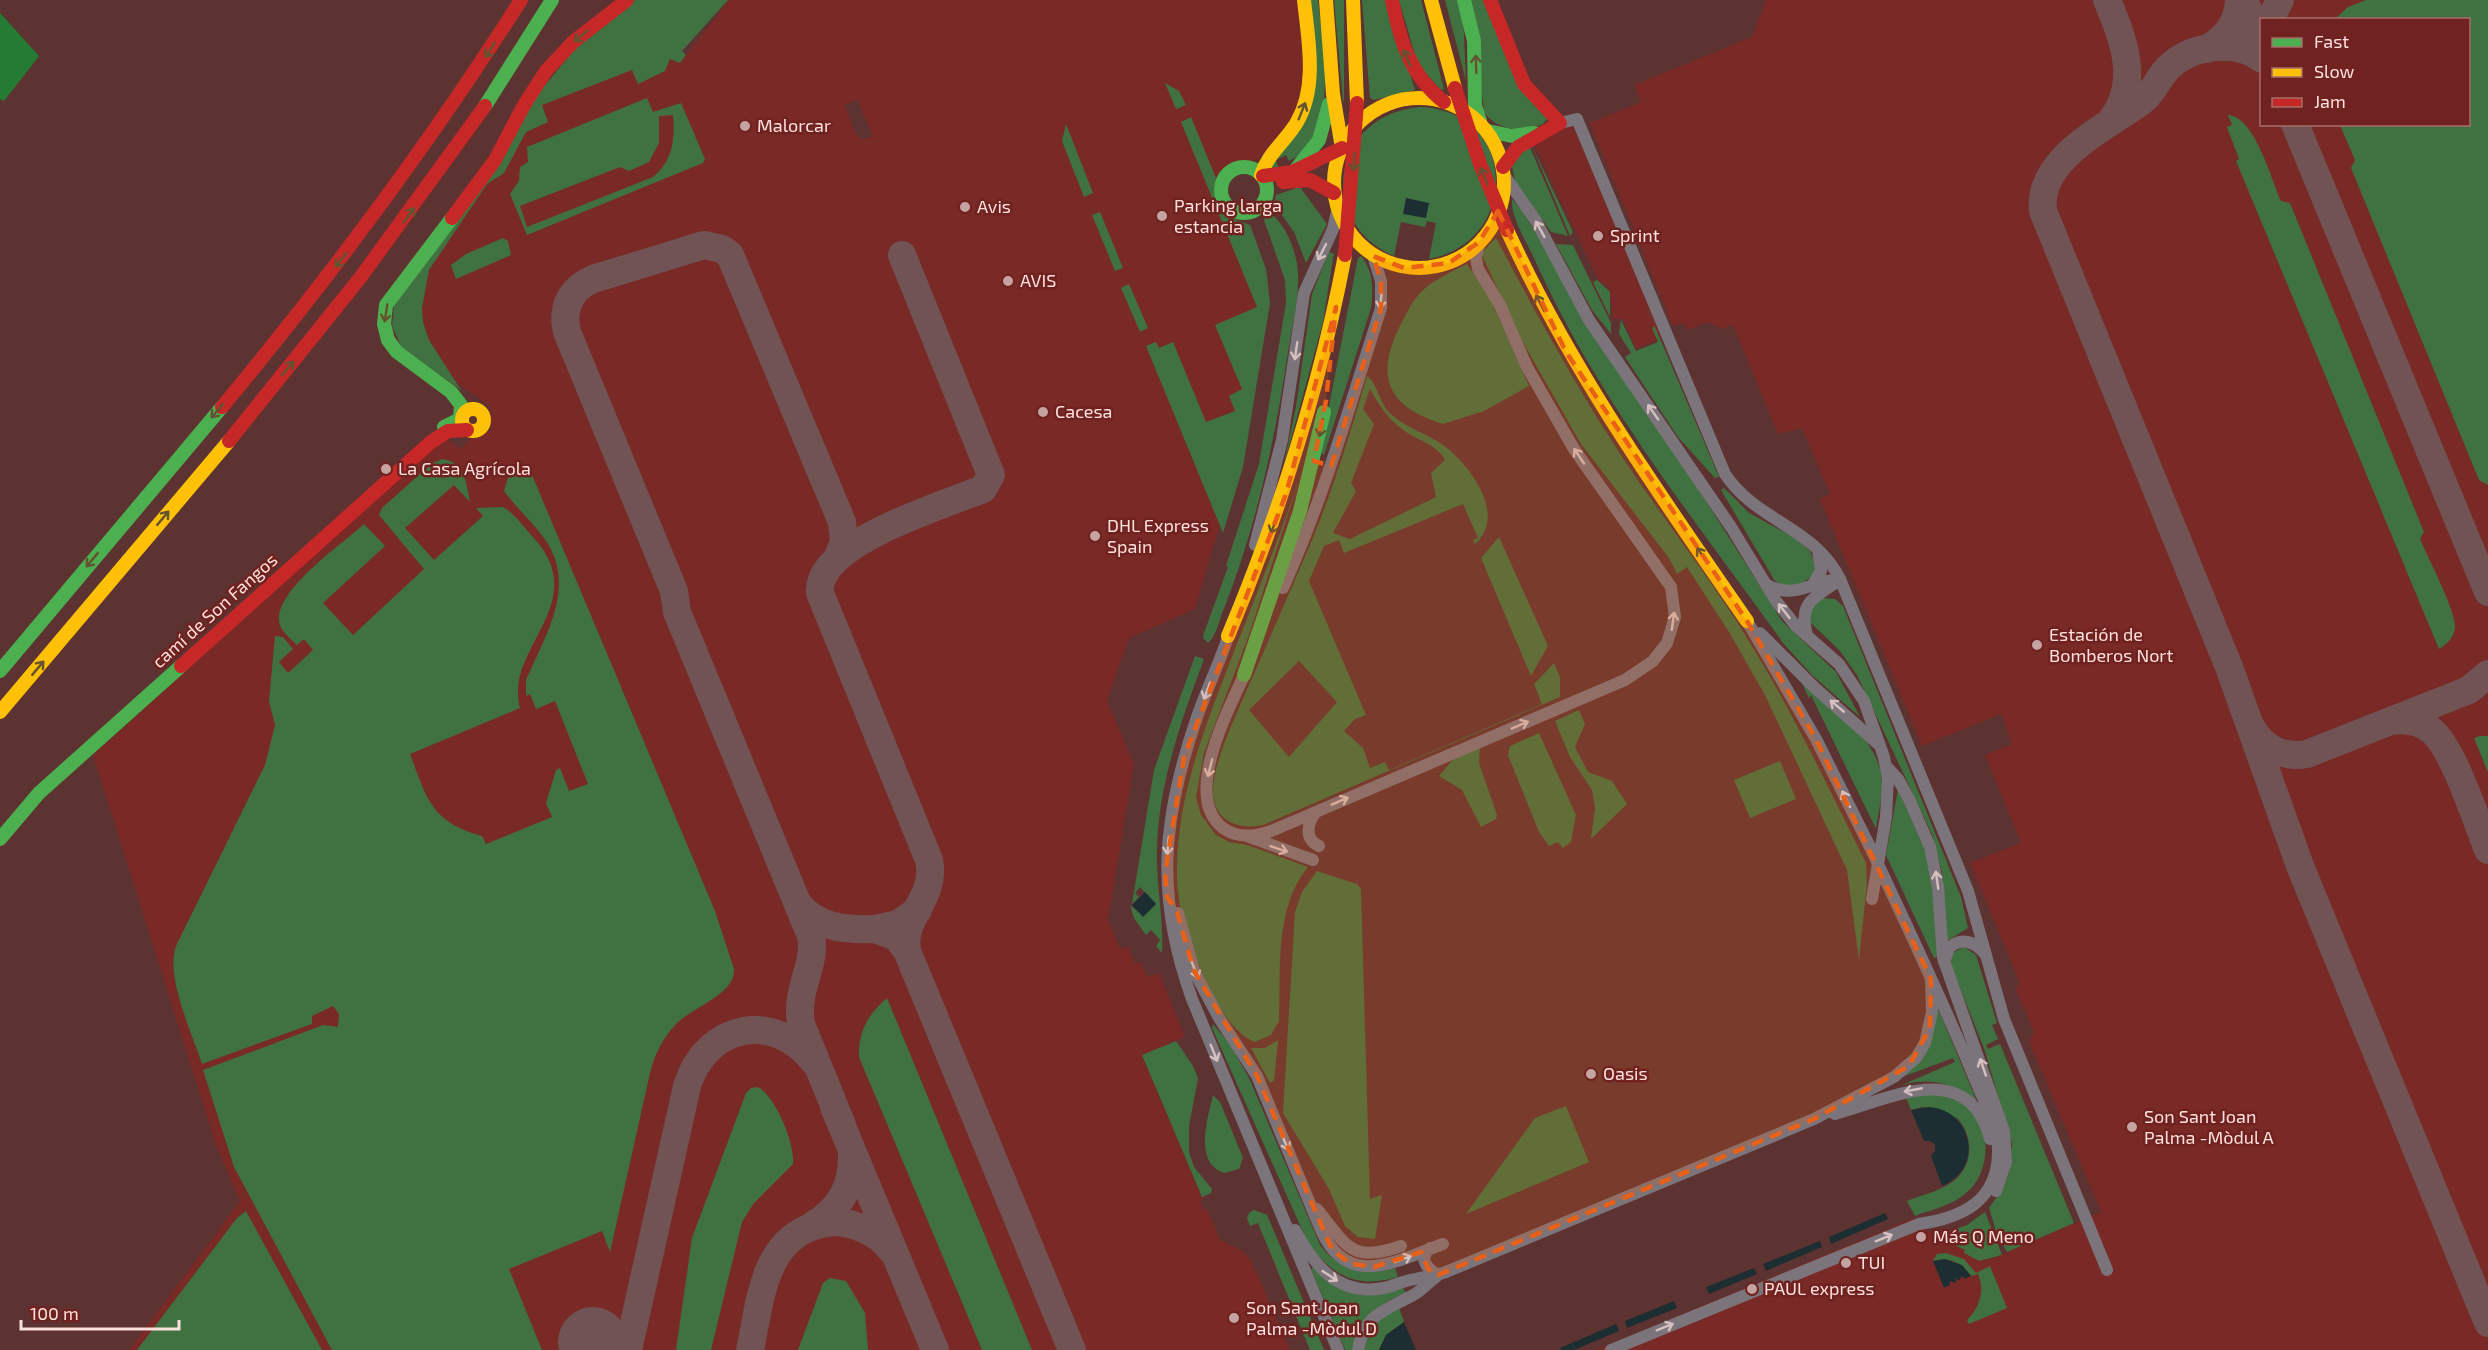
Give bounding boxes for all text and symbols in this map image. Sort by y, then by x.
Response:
legend [2260,18,2470,126]
one-way arrow [573,29,589,42]
text: Fast [2314,30,2349,52]
one-way arrow [484,41,496,58]
one-way arrow [1400,50,1412,68]
one-way arrow [1470,54,1482,74]
text: Slow [2314,60,2355,82]
text: Jam [2314,90,2346,112]
one-way arrow [1297,103,1308,121]
place label: Malorcar [757,114,831,136]
marker: Malorcar [738,119,752,133]
one-way arrow [1349,151,1360,171]
one-way arrow [1478,167,1489,186]
place label: Parking larga estancia [1174,194,1282,237]
place label: Avis [977,195,1011,217]
marker: Avis [958,200,972,214]
one-way arrow [402,208,415,224]
marker: Parking larga estancia [1155,209,1169,223]
one-way arrow [1534,221,1546,238]
place label: Sprint [1610,224,1660,246]
marker: Sprint [1591,229,1605,243]
one-way arrow [1316,243,1328,260]
one-way arrow [335,252,347,268]
place label: AVIS [1020,269,1056,291]
marker: AVIS [1001,274,1015,288]
one-way arrow [1375,289,1386,309]
one-way arrow [1534,294,1545,312]
one-way arrow [380,303,391,322]
one-way arrow [1291,340,1302,360]
one-way arrow [281,360,294,376]
place label: Cacesa [1055,400,1113,422]
one-way arrow [210,403,224,418]
one-way arrow [1647,404,1659,421]
marker: Cacesa [1036,405,1050,419]
one-way arrow [1315,418,1326,437]
one-way arrow [1572,447,1585,464]
place label: La Casa Agrícola [398,457,531,479]
marker: La Casa Agrícola [379,462,393,476]
one-way arrow [156,510,169,526]
place label: DHL Express Spain [1107,514,1209,557]
one-way arrow [1268,515,1279,534]
marker: DHL Express Spain [1088,529,1102,543]
street label: camí de Son Fangos [147,548,281,672]
one-way arrow [1696,548,1708,564]
one-way arrow [86,552,99,568]
one-way arrow [1778,604,1791,620]
one-way arrow [1668,611,1679,631]
place label: Estación de Bomberos Nort [2049,623,2174,666]
marker: Estación de Bomberos Nort [2030,638,2044,652]
one-way arrow [31,660,44,676]
one-way arrow [1200,681,1211,700]
one-way arrow [1829,700,1845,713]
one-way arrow [1510,719,1528,730]
one-way arrow [1203,758,1215,777]
one-way arrow [1839,790,1851,808]
one-way arrow [1330,795,1349,806]
one-way arrow [1162,835,1173,855]
one-way arrow [1269,844,1288,855]
one-way arrow [1931,870,1942,890]
one-way arrow [1190,961,1201,979]
one-way arrow [1209,1043,1220,1061]
one-way arrow [1976,1058,1987,1077]
place label: Oasis [1603,1062,1648,1084]
marker: Oasis [1584,1067,1598,1081]
one-way arrow [1904,1085,1923,1096]
place label: Son Sant Joan Palma -Mòdul A [2144,1105,2275,1148]
marker: Son Sant Joan Palma -Mòdul A [2125,1120,2139,1134]
one-way arrow [1280,1133,1291,1151]
place label: Más Q Meno [1933,1225,2034,1247]
marker: Más Q Meno [1914,1230,1928,1244]
one-way arrow [1874,1232,1893,1243]
place label: TUI [1858,1251,1885,1273]
one-way arrow [1394,1252,1412,1263]
marker: TUI [1839,1256,1853,1270]
one-way arrow [1321,1270,1338,1282]
place label: PAUL express [1764,1277,1875,1299]
marker: PAUL express [1745,1282,1759,1296]
scale bar [21,1293,178,1331]
place label: Son Sant Joan Palma -Mòdul D [1246,1296,1377,1339]
text: 100 m [30,1302,79,1324]
marker: Son Sant Joan Palma -Mòdul D [1227,1311,1241,1325]
one-way arrow [1655,1321,1673,1332]

